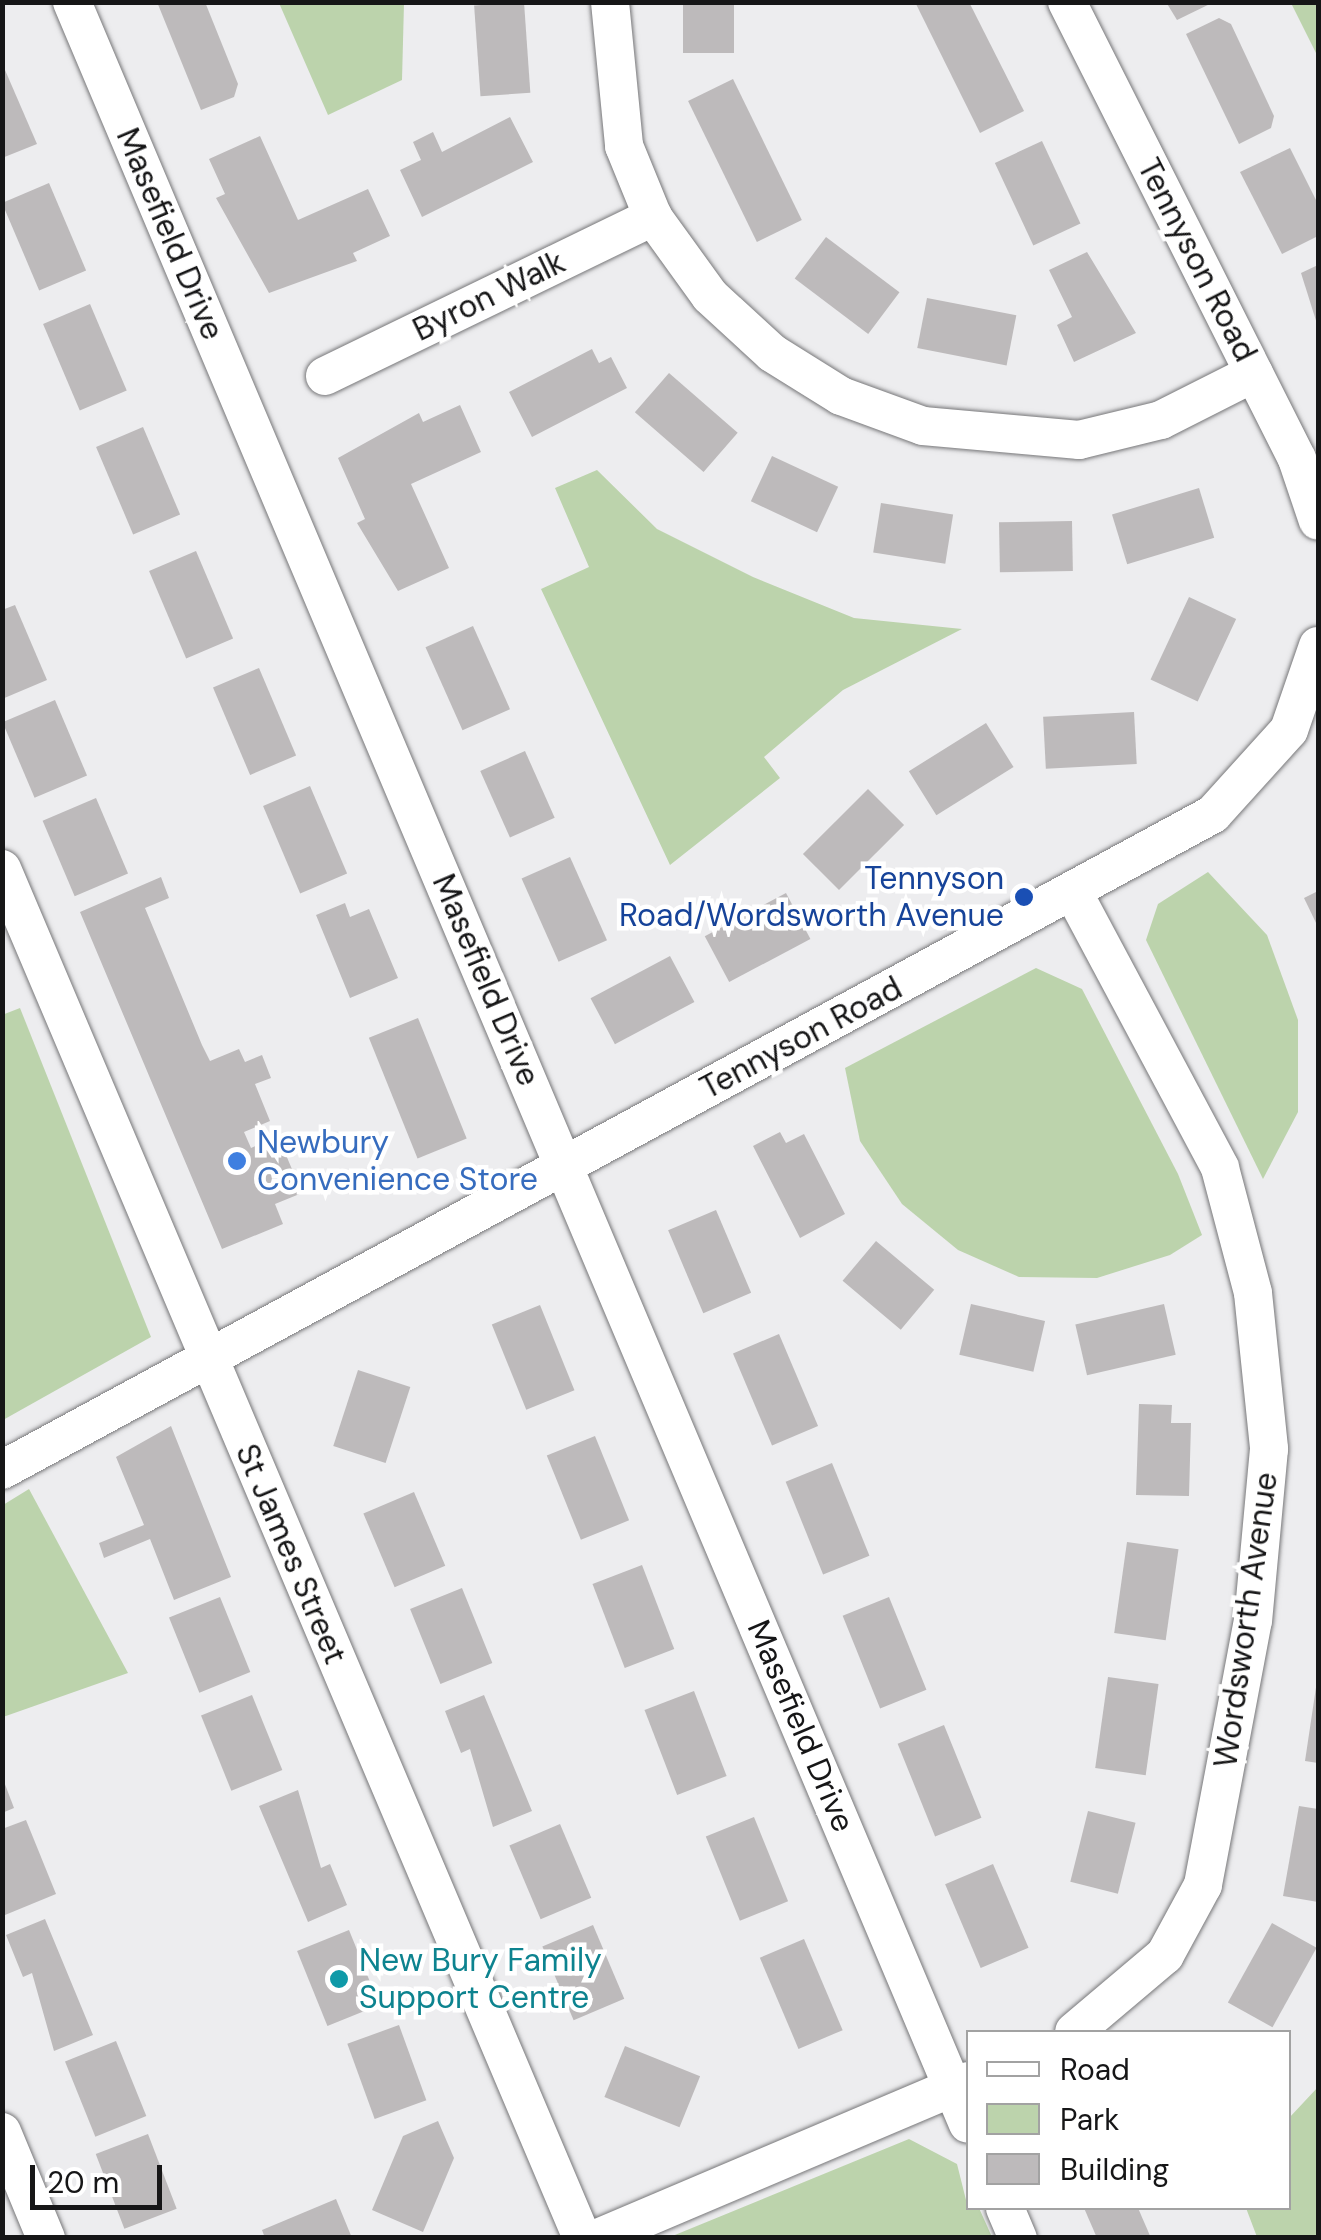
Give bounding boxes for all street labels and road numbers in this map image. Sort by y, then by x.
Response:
street label: Masefield Drive [108,122,232,346]
street label: Tennyson Road [1129,152,1265,368]
street label: Byron Walk [407,243,571,349]
street label: Masefield Drive [424,868,548,1092]
street label: Tennyson Road [694,969,908,1107]
street label: St James Street [227,1438,355,1670]
street label: Wordsworth Avenue [1206,1470,1286,1770]
street label: Masefield Drive [739,1614,863,1838]

